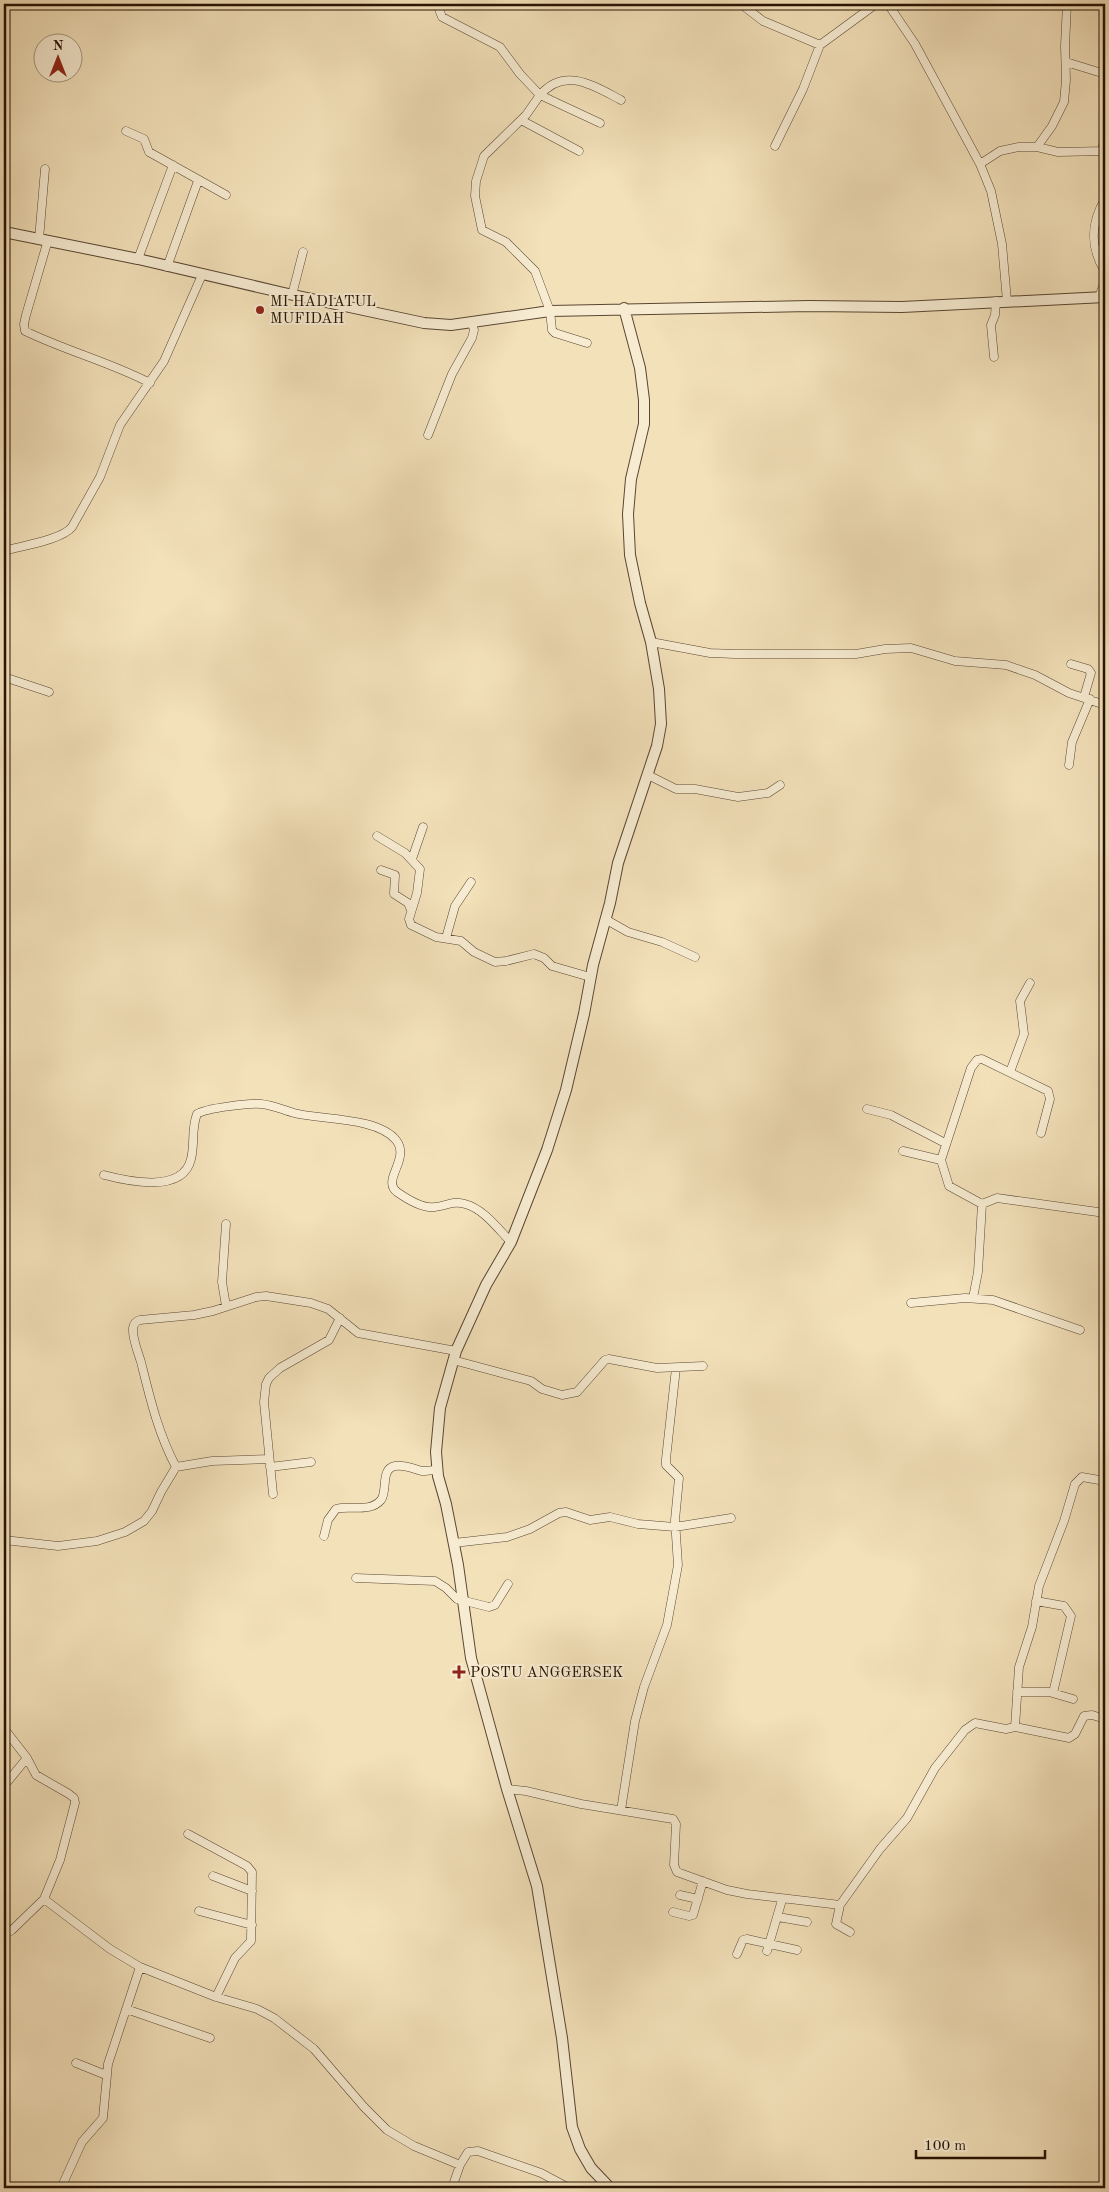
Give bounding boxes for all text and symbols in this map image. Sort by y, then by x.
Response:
north arrow [32,32,82,82]
text: N [53,39,64,53]
place label: MI HADIATUL MUFIDAH [270,295,376,327]
marker: MI HADIATUL MUFIDAH [254,304,266,316]
marker: POSTU ANGGERSEK [452,1665,466,1679]
place label: POSTU ANGGERSEK [470,1666,623,1681]
scale bar [916,2127,1045,2159]
text: 100 m [924,2139,966,2154]

